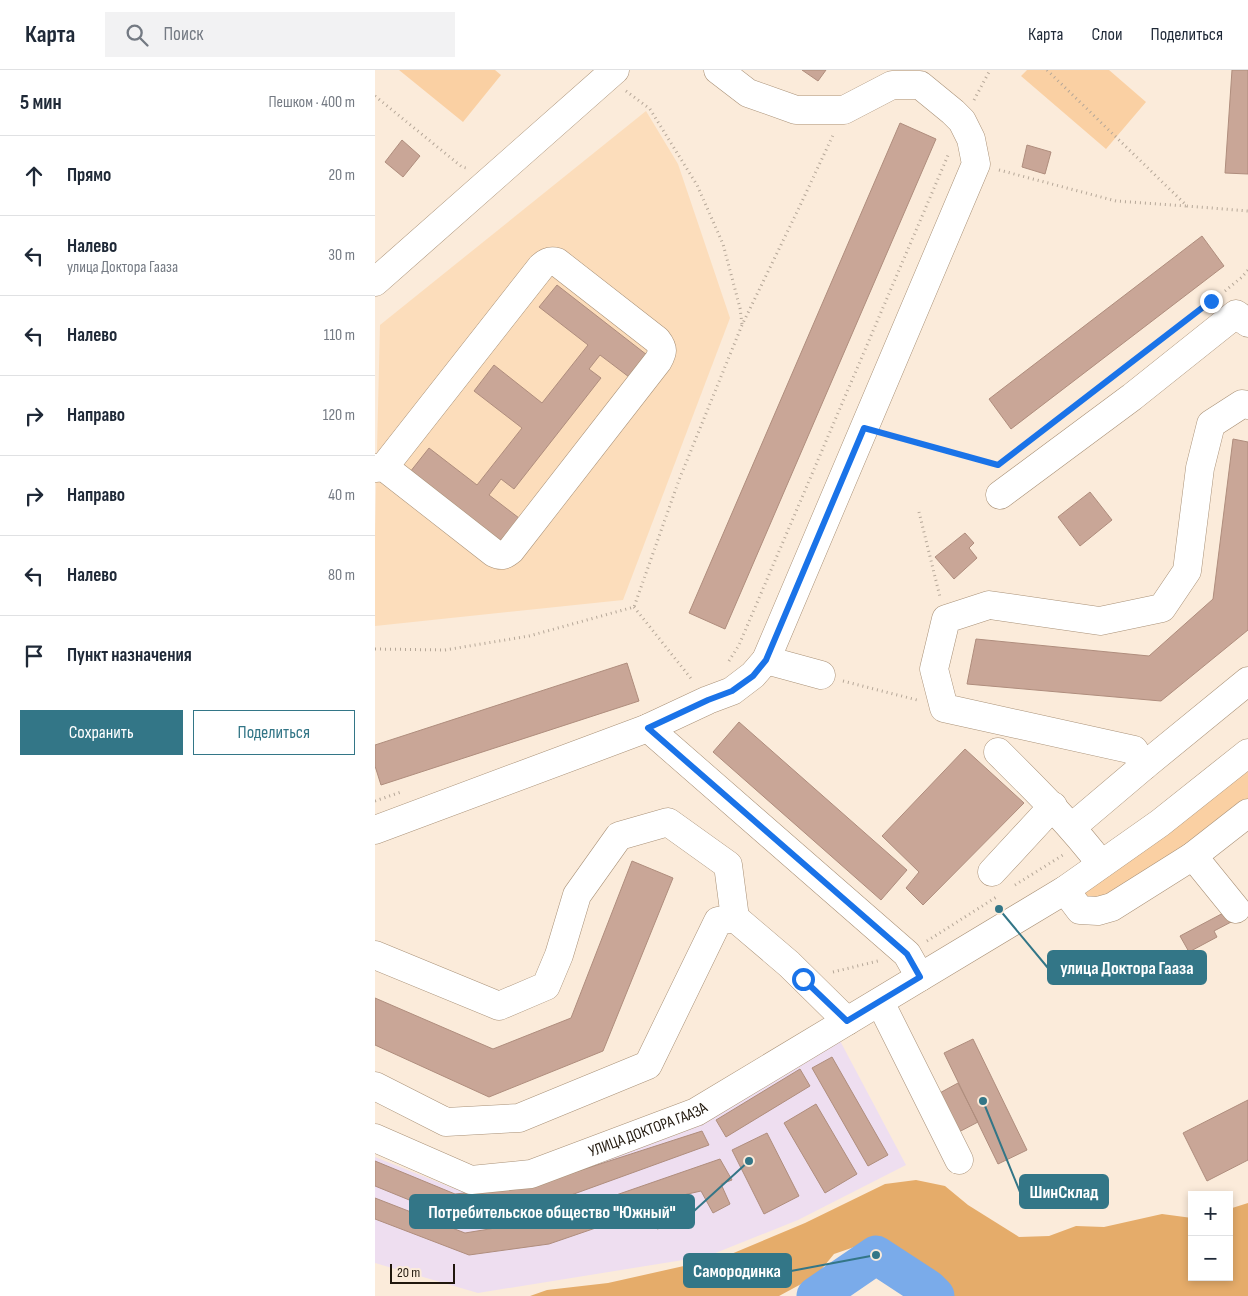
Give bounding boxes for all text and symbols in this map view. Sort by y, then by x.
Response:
search box [105,12,455,57]
text: Карта [25,20,75,49]
icon: search [123,21,151,49]
text: Поиск [163,23,204,46]
text: Карта [1028,24,1064,45]
text: Слои [1092,24,1123,45]
text: Поделиться [1151,24,1223,45]
text: 5 мин [20,90,62,115]
text: Пешком · 400 m [268,93,355,112]
icon: ahead [20,162,48,190]
text: Прямо [67,164,111,187]
text: 20 m [328,166,355,185]
text: Налево [67,235,117,258]
icon: left [20,242,48,270]
text: 30 m [328,246,355,265]
text: улица Доктора Гааза [67,258,178,277]
route end [1200,290,1223,313]
icon: left [20,322,48,350]
text: Налево [67,324,117,347]
text: 110 m [324,326,355,345]
icon: right [20,402,48,430]
text: Направо [67,404,125,427]
text: 120 m [323,406,355,425]
icon: right [20,482,48,510]
text: Направо [67,484,125,507]
text: 40 m [328,486,355,505]
icon: left [20,562,48,590]
text: Налево [67,564,117,587]
text: 80 m [328,566,355,585]
icon: arrive [20,642,48,670]
text: Пункт назначения [67,644,192,667]
button: Сохранить [20,710,183,755]
button: Поделиться [193,710,355,755]
callout: улица Доктора Гааза [1048,951,1206,984]
text: улица Доктора Гааза [1060,958,1194,979]
route start [792,968,815,991]
street label: УЛИЦА ДОКТОРА ГААЗА [586,1098,711,1161]
callout: ШинСклад [1020,1175,1108,1208]
text: ШинСклад [1030,1182,1099,1203]
map controls [1188,1191,1233,1281]
button: + [1188,1191,1233,1236]
callout: Потребительское общество "Южный" [410,1195,694,1228]
text: Потребительское общество "Южный" [428,1202,676,1223]
button: − [1188,1236,1233,1281]
callout: Самородинка [684,1254,791,1287]
scale bar [390,1261,455,1284]
text: Самородинка [693,1261,781,1282]
text: 20 m [397,1264,420,1281]

